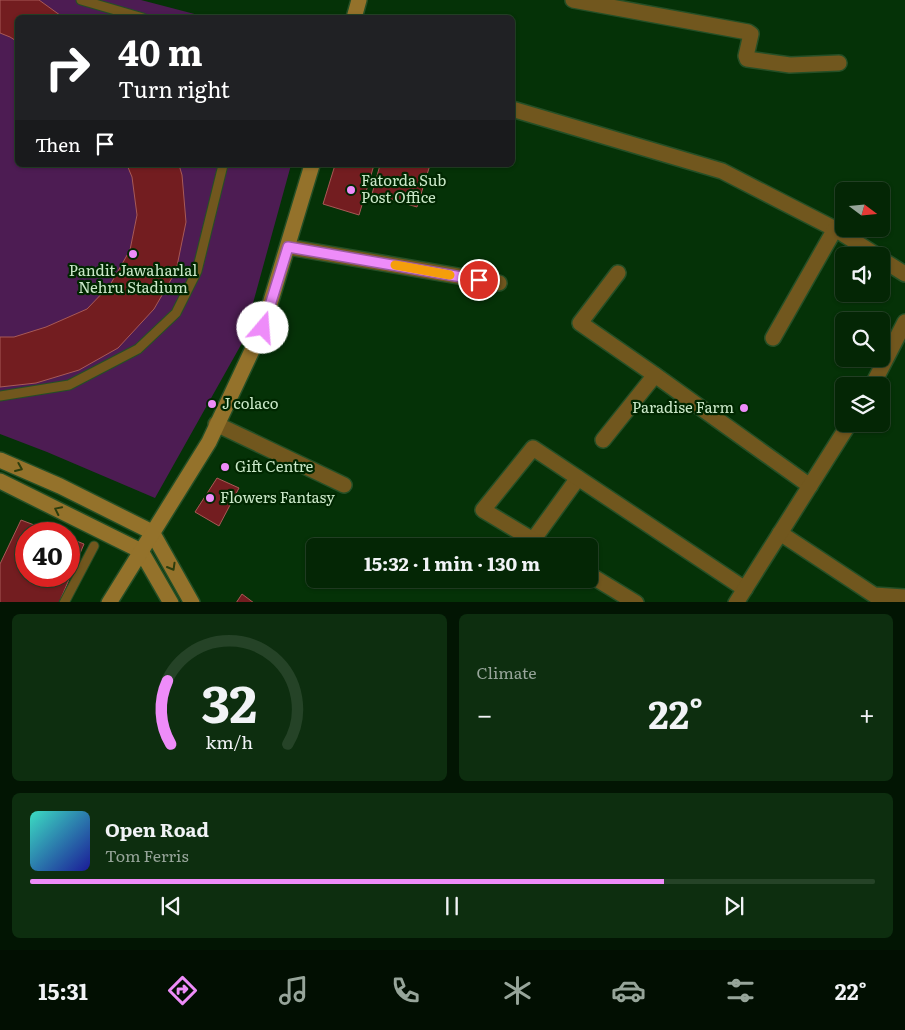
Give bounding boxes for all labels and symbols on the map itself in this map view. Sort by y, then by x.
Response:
place label: Fatorda Sub Post Office [361,168,446,208]
north arrow [835,182,890,238]
marker: Fatorda Sub Post Office [345,184,357,196]
marker: Pandit Jawaharlal Nehru Stadium [127,248,139,260]
place label: Pandit Jawaharlal Nehru Stadium [69,258,197,298]
pin [458,259,500,301]
position arrow [236,301,288,353]
place label: J colaco [222,391,279,414]
place label: Paradise Farm [632,395,734,418]
marker: J colaco [206,398,218,410]
marker: Paradise Farm [738,402,750,414]
place label: Gift Centre [235,454,314,477]
one-way arrow [14,461,23,472]
marker: Gift Centre [219,461,231,473]
place label: Flowers Fantasy [220,485,335,508]
marker: Flowers Fantasy [204,492,216,504]
one-way arrow [55,506,64,516]
speed limit sign: 40 [15,522,80,587]
one-way arrow [166,562,176,571]

